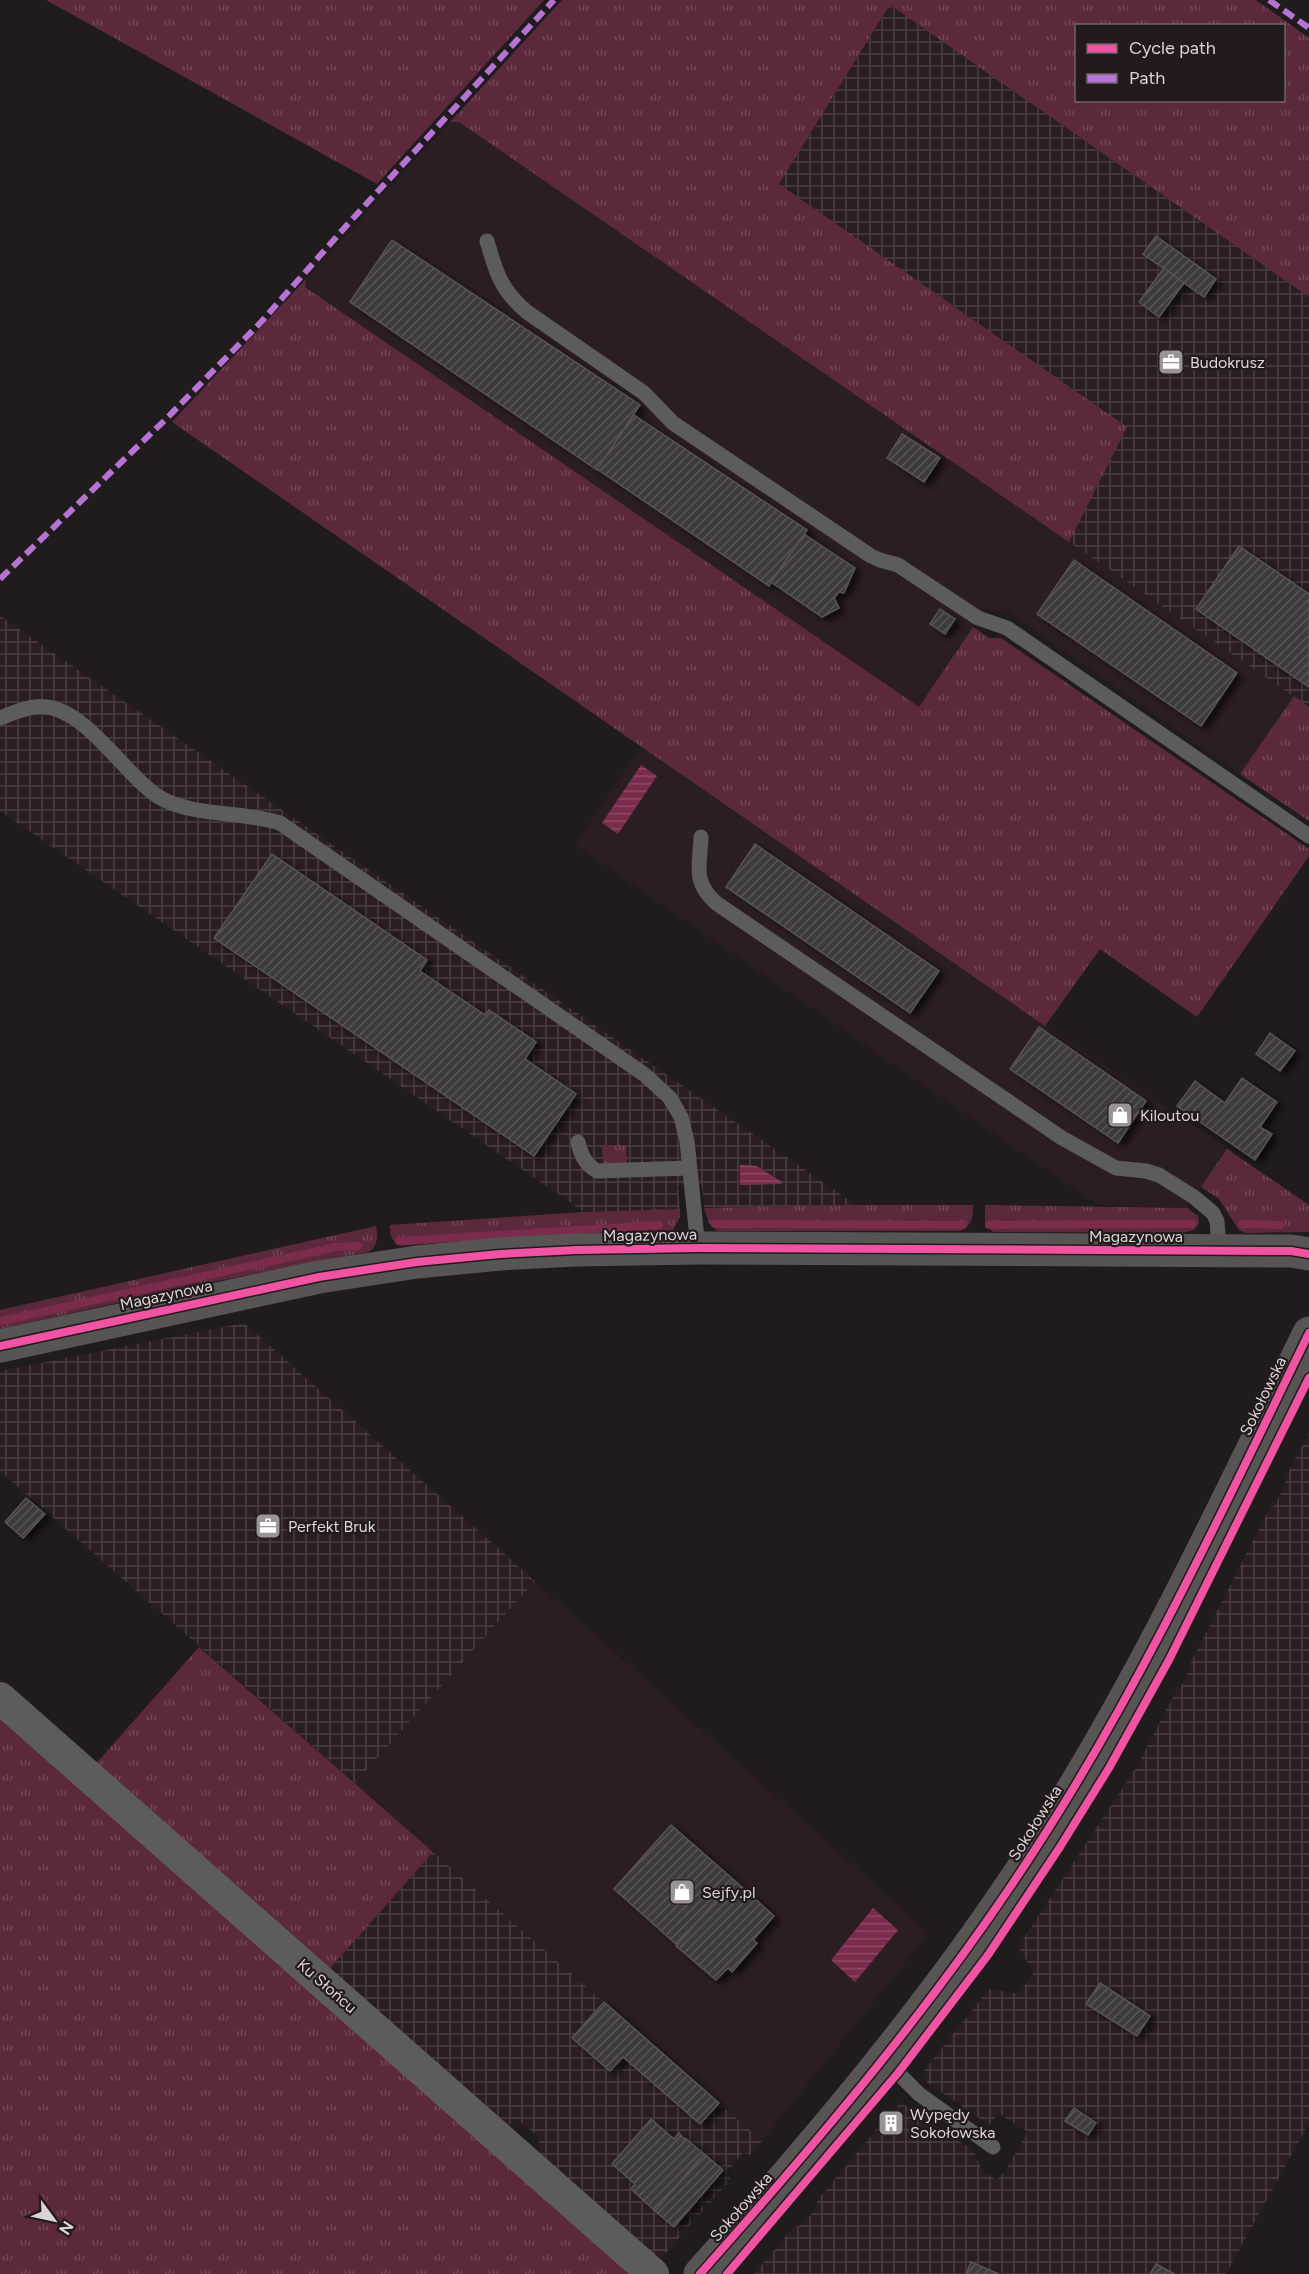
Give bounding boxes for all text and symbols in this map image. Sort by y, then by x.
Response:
legend [1075,24,1285,102]
text: Cycle path [1129,37,1216,59]
text: Path [1129,67,1165,89]
office icon: Budokrusz [1156,347,1186,377]
place label: Budokrusz [1190,353,1265,372]
shop icon: Kiloutou [1105,1100,1135,1130]
place label: Kiloutou [1140,1106,1199,1125]
street label: Magazynowa [603,1225,697,1245]
street label: Magazynowa [1089,1227,1183,1246]
street label: Magazynowa [118,1276,214,1314]
street label: Sokołowska [1236,1354,1290,1438]
office icon: Perfekt Bruk [253,1511,283,1541]
place label: Perfekt Bruk [288,1517,376,1536]
street label: Sokołowska [1004,1782,1066,1864]
shop icon: Sejfy.pl [667,1877,697,1907]
place label: Sejfy.pl [702,1883,756,1902]
street label: Ku Słońcu [293,1955,361,2017]
place label: Wypędy Sokołowska [910,2105,995,2142]
building icon: Wypędy Sokołowska [876,2108,906,2138]
street label: Sokołowska [706,2169,776,2245]
north arrow [24,2190,84,2250]
text: N [55,2218,77,2238]

